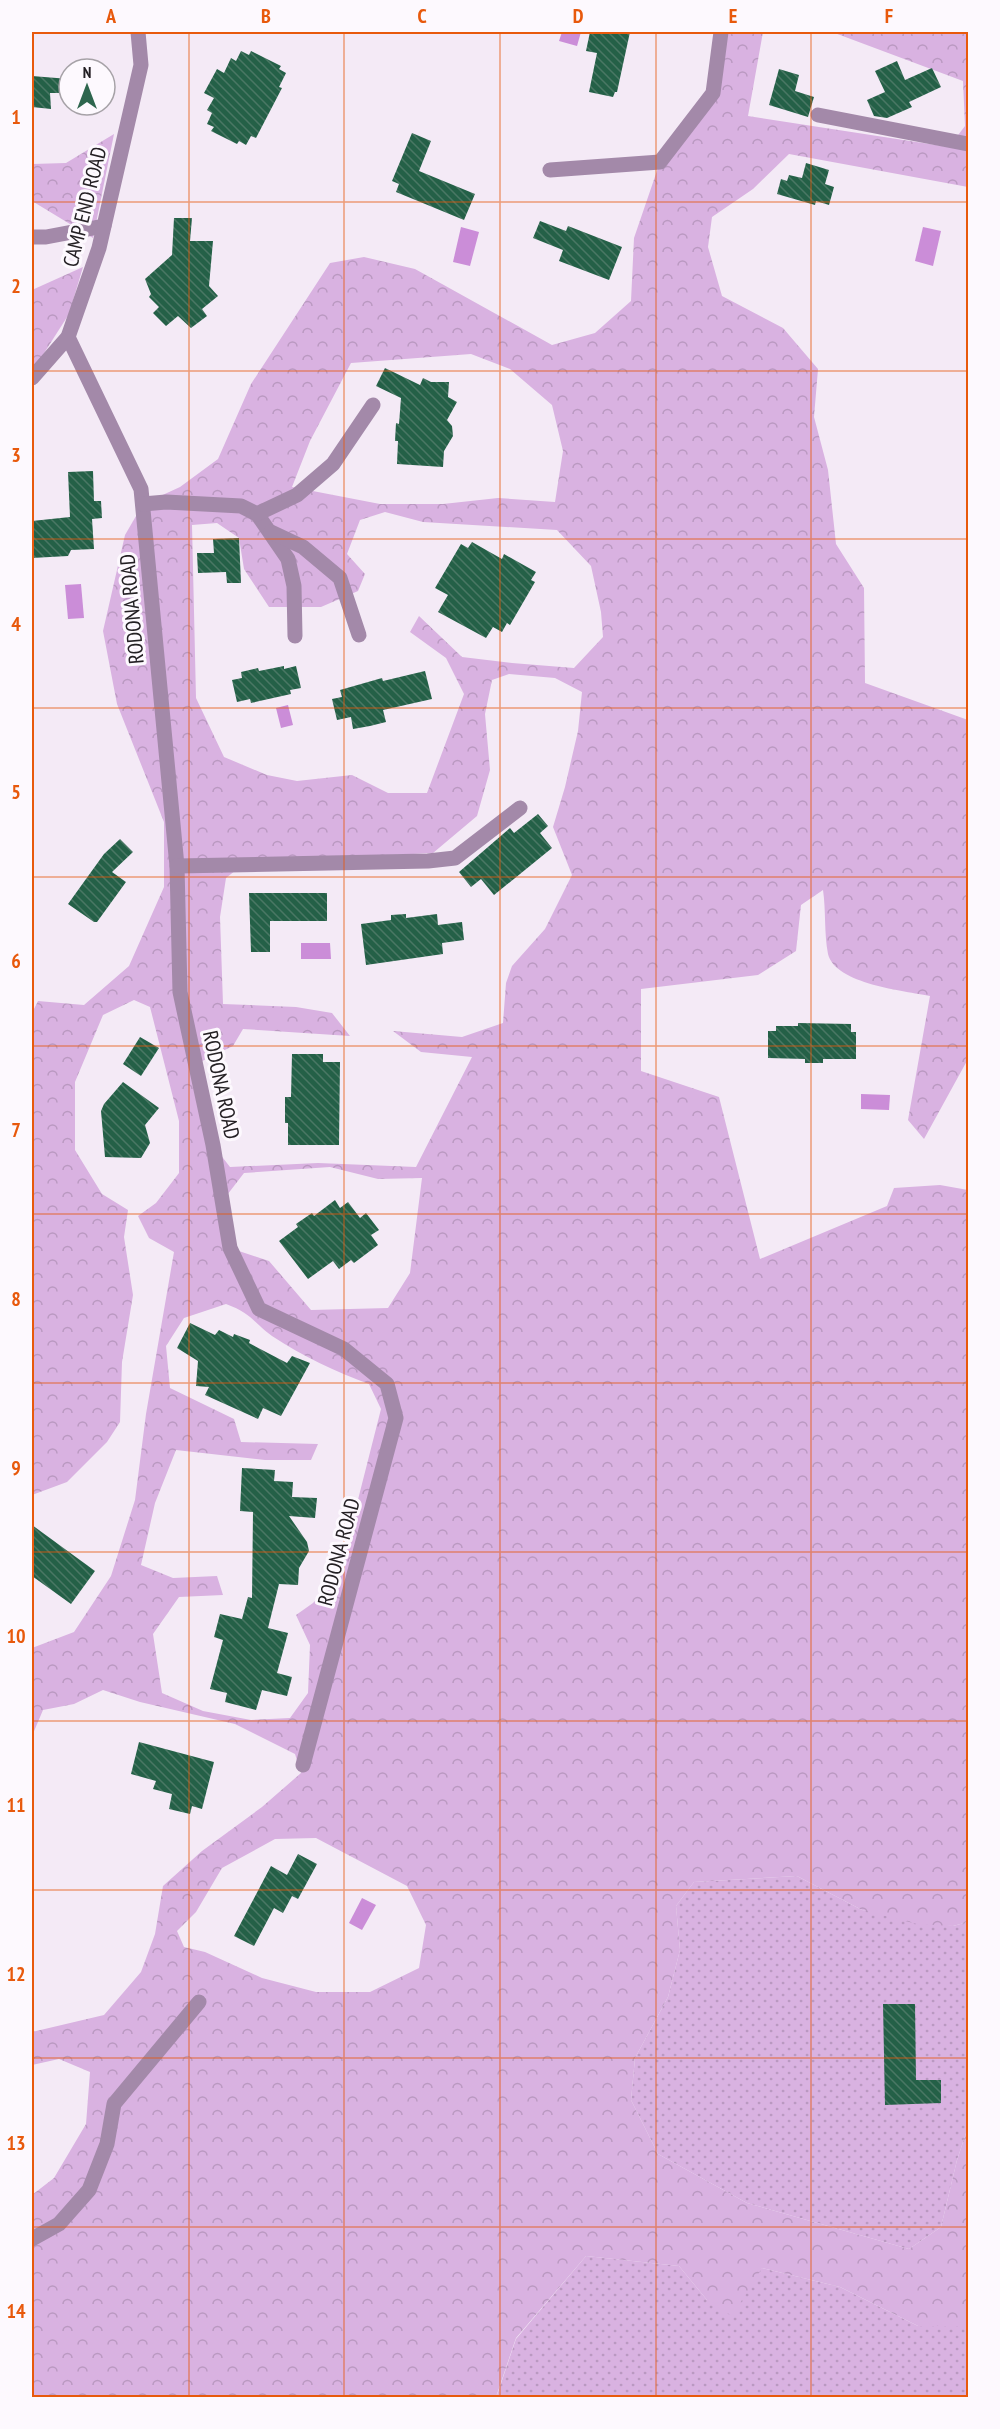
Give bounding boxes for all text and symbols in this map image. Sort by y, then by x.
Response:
text: A [105,3,117,29]
text: B [261,3,271,29]
text: C [417,3,427,29]
text: D [573,3,584,29]
text: E [729,3,737,29]
text: F [885,3,893,29]
north arrow [57,57,117,117]
text: N [83,62,91,82]
text: 1 [11,104,21,130]
street label: CAMP END ROAD [57,144,112,270]
text: 2 [11,273,21,299]
text: 3 [11,442,21,468]
street label: RODONA ROAD [113,553,150,665]
text: 4 [11,611,21,637]
text: 5 [11,779,21,805]
text: 6 [11,948,21,974]
street label: RODONA ROAD [197,1028,246,1142]
text: 7 [11,1117,21,1143]
text: 8 [11,1286,21,1312]
text: 9 [11,1455,21,1481]
street label: RODONA ROAD [311,1495,366,1609]
text: 10 [6,1623,26,1649]
text: 11 [6,1792,26,1818]
text: 12 [6,1961,26,1987]
text: 13 [6,2130,26,2156]
text: 14 [6,2298,26,2324]

